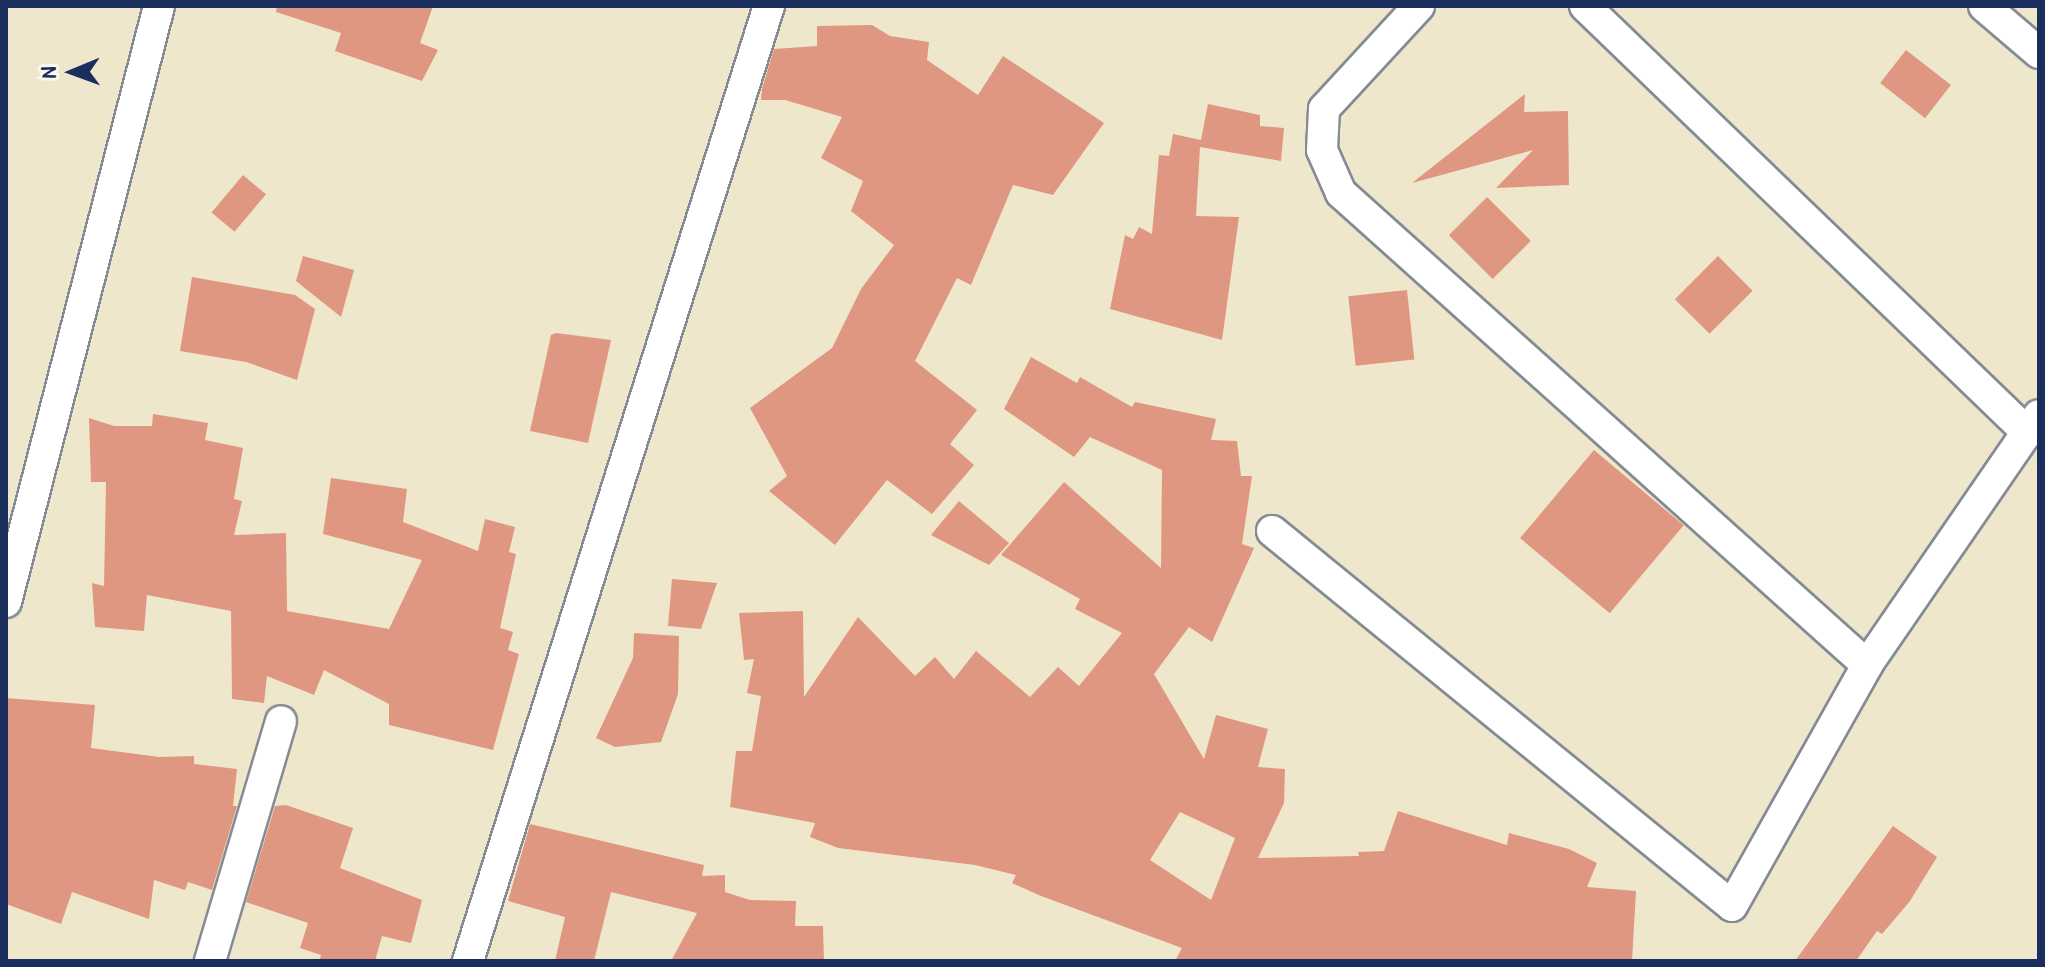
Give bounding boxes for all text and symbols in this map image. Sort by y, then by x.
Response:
north arrow [32,32,112,112]
text: N [33,66,63,79]

